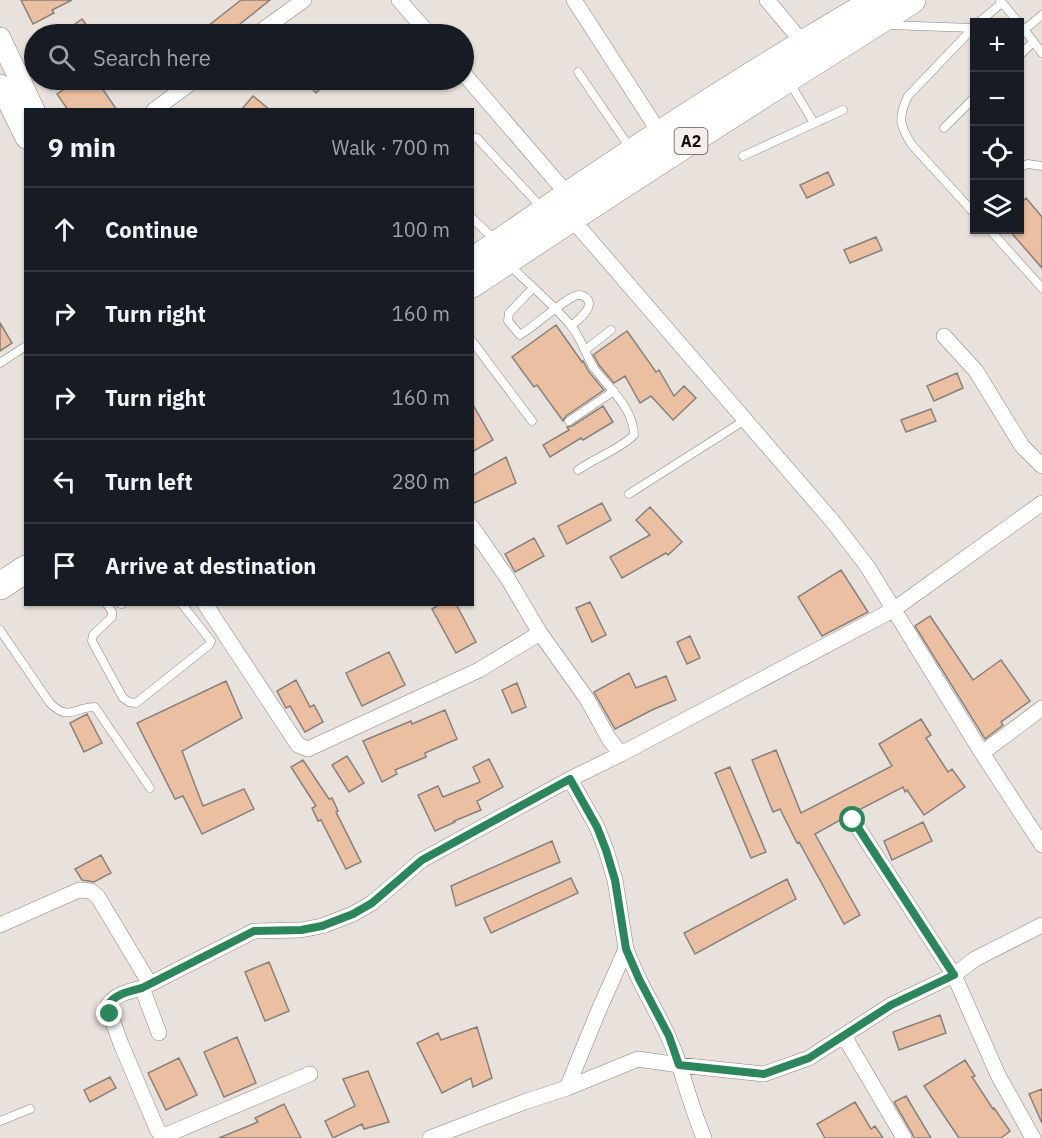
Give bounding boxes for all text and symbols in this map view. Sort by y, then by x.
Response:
map controls [970,18,1024,234]
button: + [970,18,1024,72]
search box [24,24,474,90]
icon: search [45,41,78,74]
text: Search here [93,43,211,72]
button: − [970,72,1024,126]
button: locate [970,126,1024,180]
road number: A2 [674,128,708,154]
text: 9 min [48,130,116,164]
text: Walk · 700 m [332,134,450,161]
button: layers [970,180,1024,234]
icon: ahead [48,213,81,246]
text: Continue [105,215,198,244]
text: 100 m [392,216,450,243]
icon: right [48,297,81,330]
text: Turn right [105,299,206,328]
text: 160 m [392,300,450,327]
icon: right [48,381,81,414]
text: Turn right [105,383,206,412]
text: 160 m [392,384,450,411]
icon: left [48,465,81,498]
text: Turn left [105,467,193,496]
text: 280 m [392,468,450,495]
icon: arrive [48,549,81,582]
text: Arrive at destination [105,551,316,580]
route start [839,806,865,832]
route end [96,1000,122,1026]

